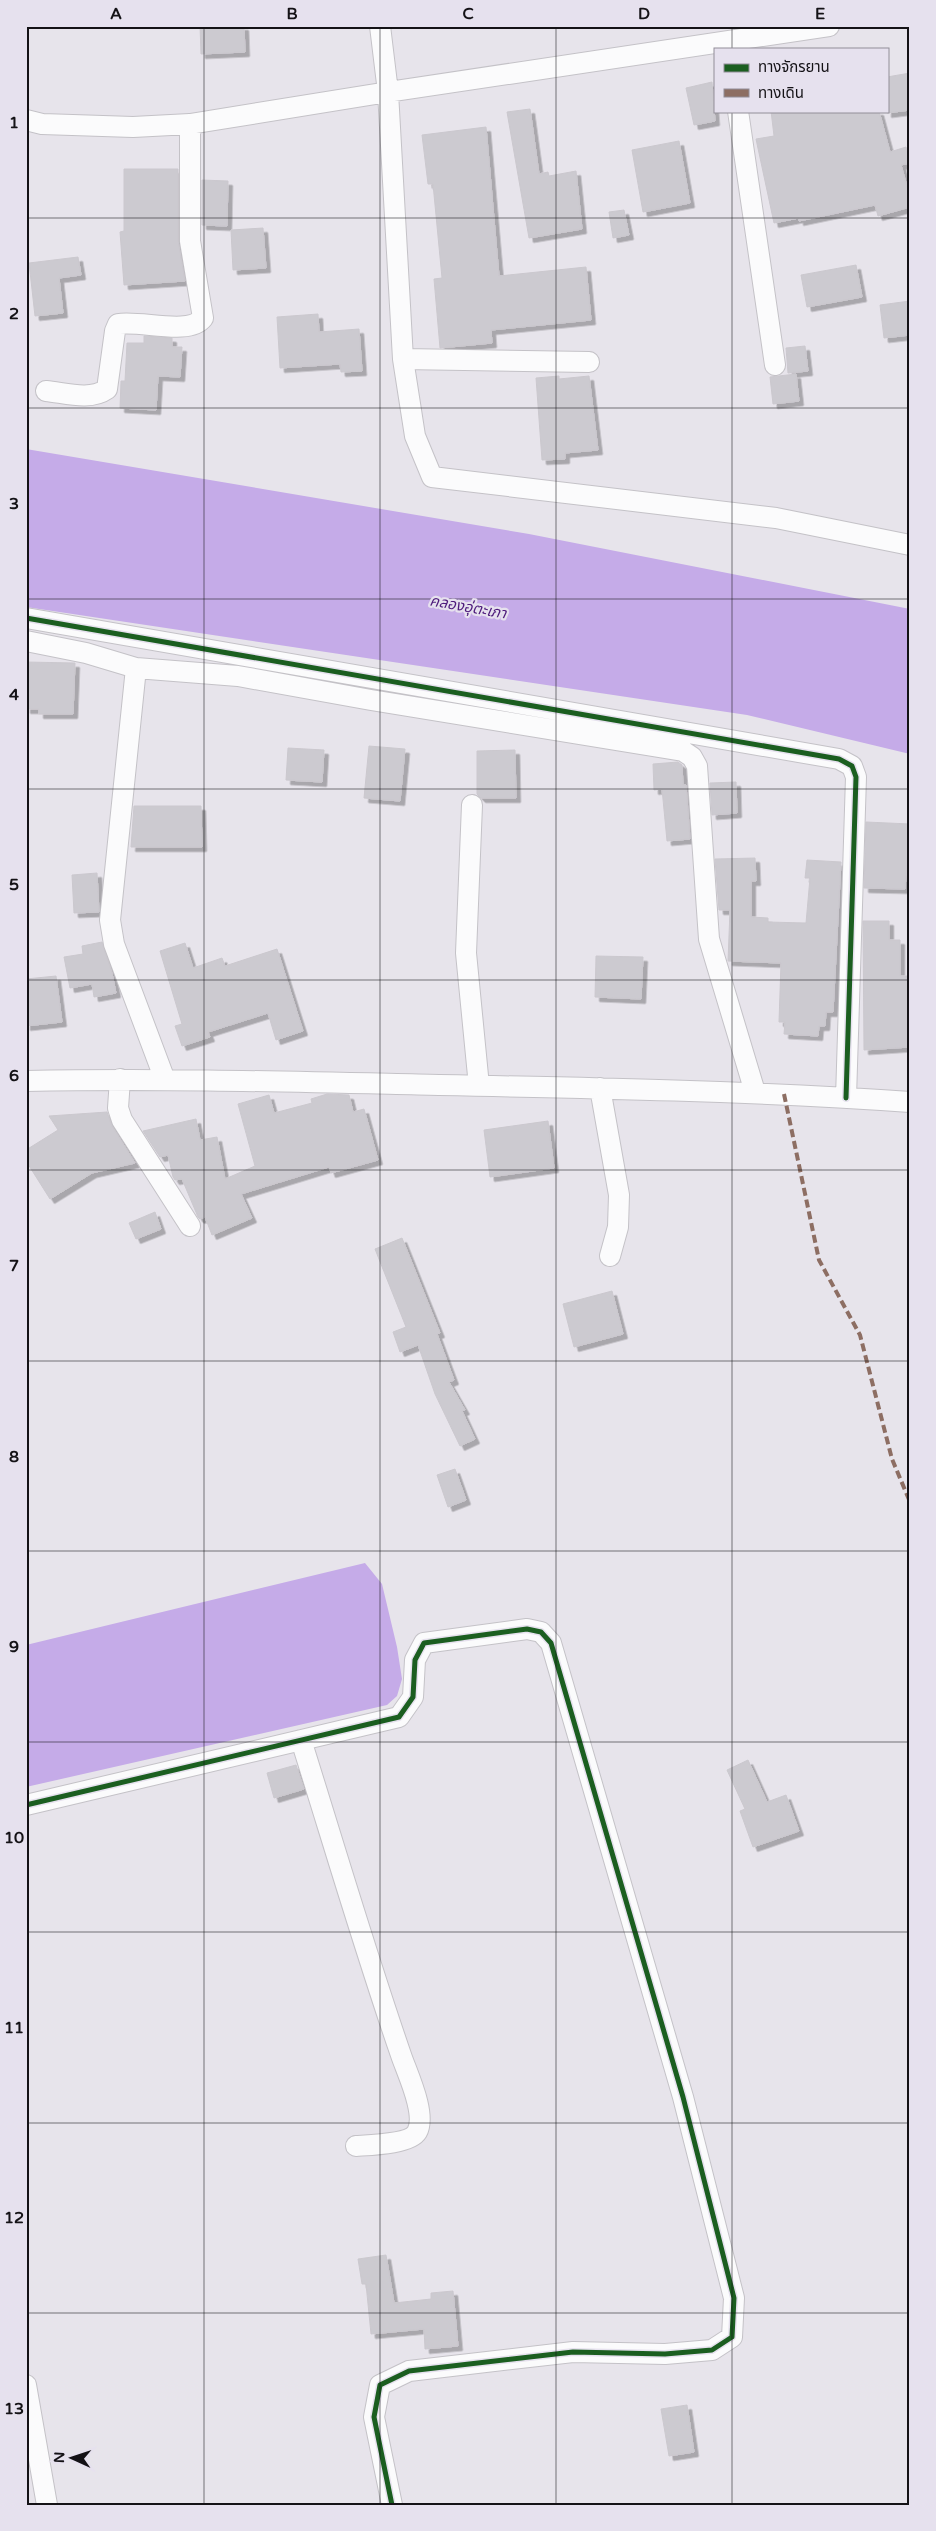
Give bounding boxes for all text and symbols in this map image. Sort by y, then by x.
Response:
text: A [110,4,122,24]
text: B [286,4,298,24]
text: C [462,4,474,24]
text: D [638,4,650,24]
text: E [815,4,825,24]
legend [714,48,888,112]
text: ทางจักรยาน [758,58,830,76]
text: ทางเดิน [758,84,804,102]
text: 1 [9,113,19,133]
text: 2 [9,304,19,324]
text: 3 [9,494,19,514]
water label: คลองอุ่ตะเภา [428,591,508,623]
text: 4 [9,685,19,705]
text: 5 [9,875,19,895]
text: 6 [9,1066,19,1086]
text: 7 [9,1256,19,1276]
text: 8 [9,1447,19,1467]
text: 9 [9,1637,19,1657]
text: 10 [4,1828,24,1848]
text: 11 [4,2018,24,2038]
text: 12 [4,2208,24,2228]
text: 13 [4,2399,24,2419]
north arrow [48,2434,98,2484]
text: N [51,2451,68,2463]

